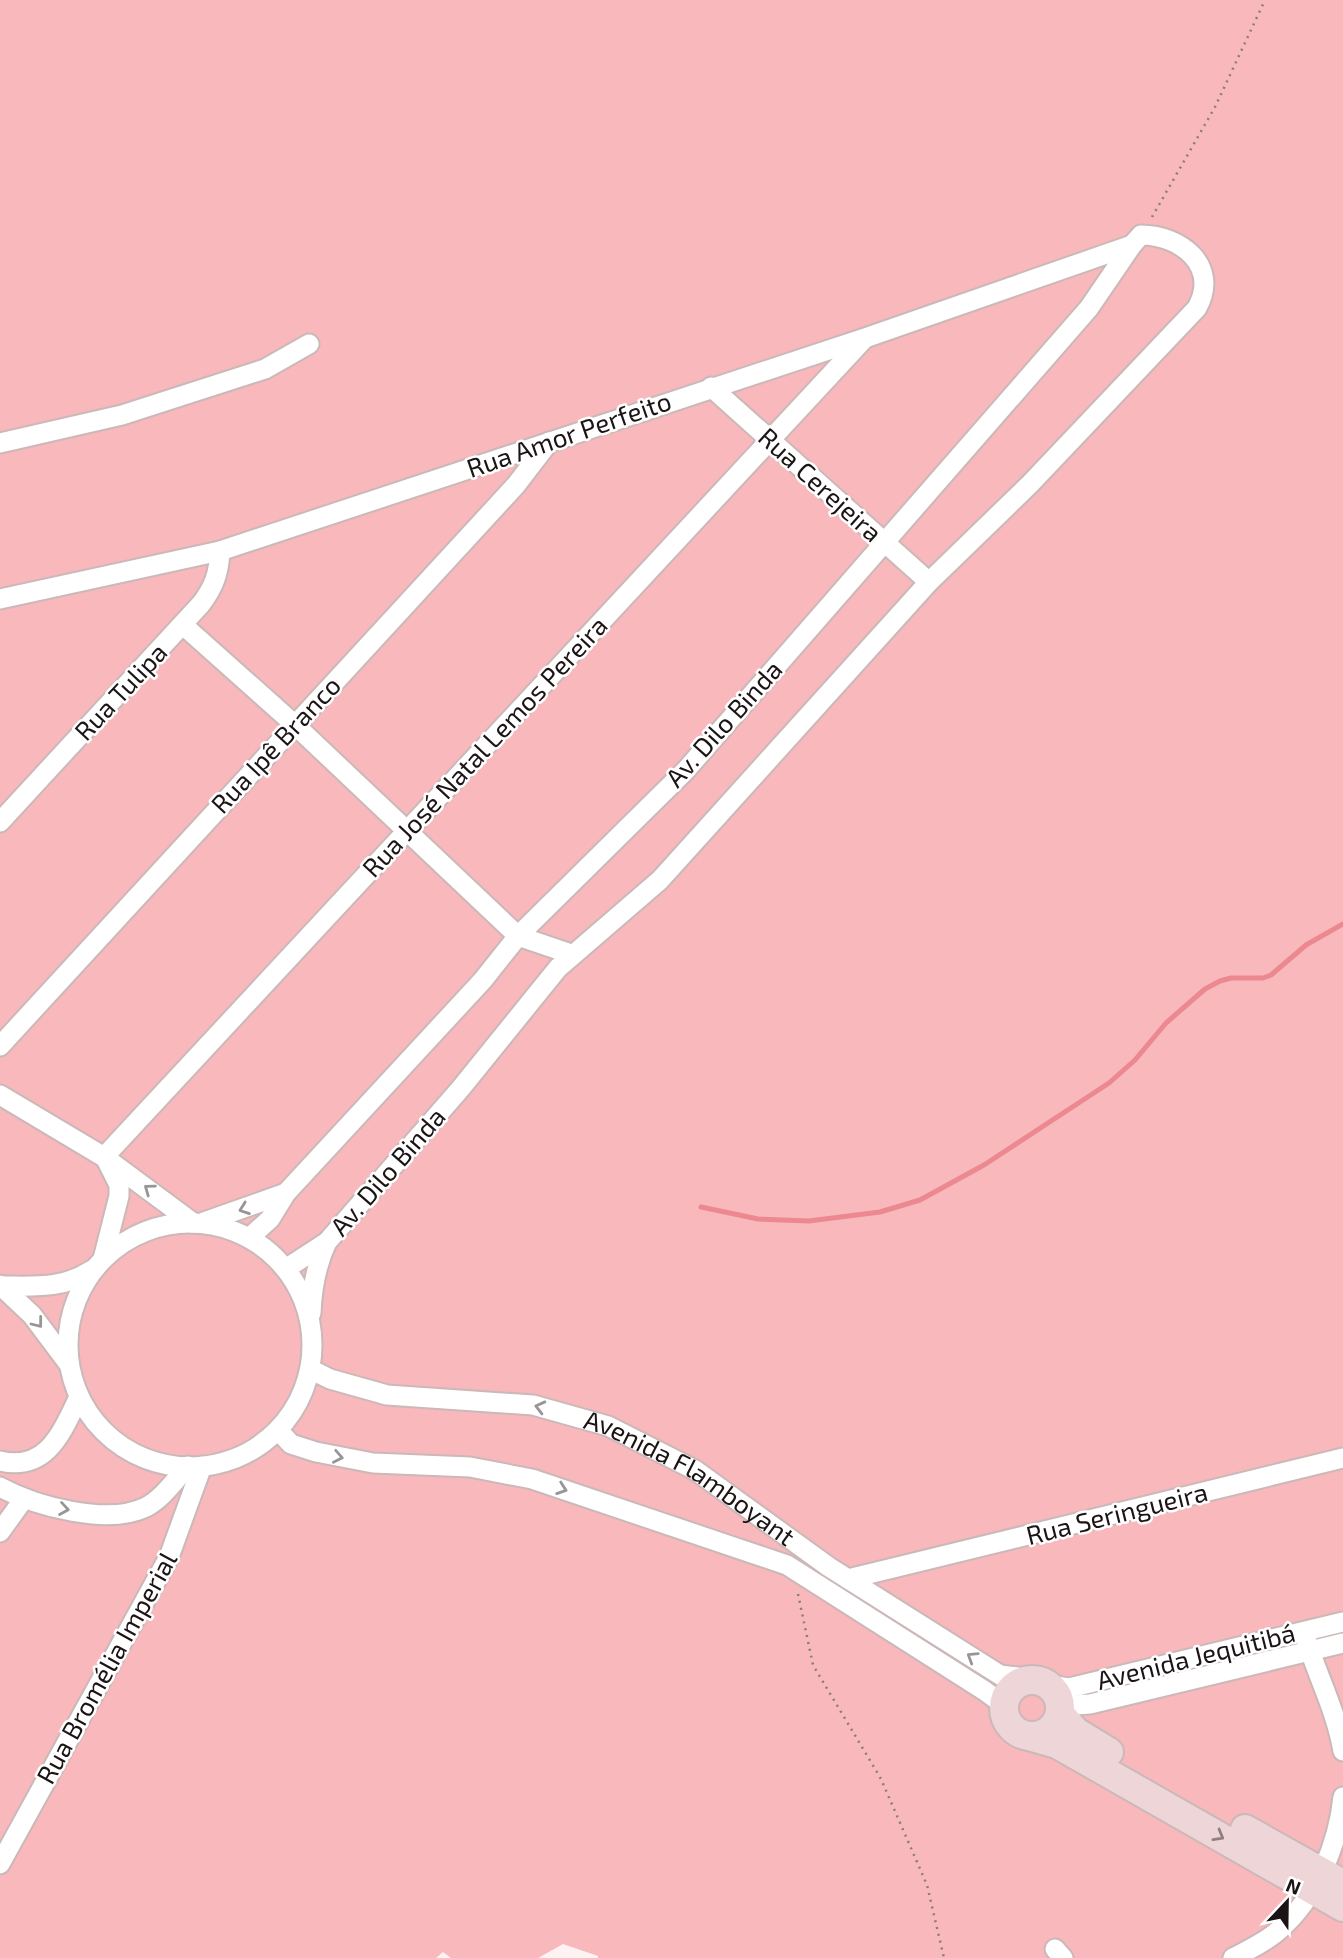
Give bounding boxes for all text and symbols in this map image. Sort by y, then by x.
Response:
street label: Rua Amor Perfeito [462,384,675,483]
street label: Rua Cerejeira [753,420,889,547]
street label: Rua José Natal Lemos Pereira [355,609,613,883]
street label: Rua Tulipa [67,636,173,746]
street label: Av. Dilo Binda [658,653,788,793]
street label: Rua Ipê Branco [204,669,346,819]
street label: Av. Dilo Binda [323,1101,451,1241]
one-way arrow [145,1185,157,1197]
one-way arrow [238,1201,250,1215]
one-way arrow [30,1315,43,1327]
one-way arrow [534,1401,546,1416]
street label: Avenida Flamboyant [581,1403,802,1551]
one-way arrow [332,1448,344,1463]
street label: Rua Seringueira [1023,1475,1211,1550]
one-way arrow [556,1481,568,1495]
one-way arrow [58,1501,70,1516]
street label: Rua Bromélia Imperial [29,1546,183,1789]
street label: Avenida Jequitibá [1093,1616,1298,1695]
one-way arrow [966,1653,979,1666]
one-way arrow [1211,1828,1224,1841]
north arrow [1252,1867,1322,1937]
text: N [1283,1873,1304,1899]

